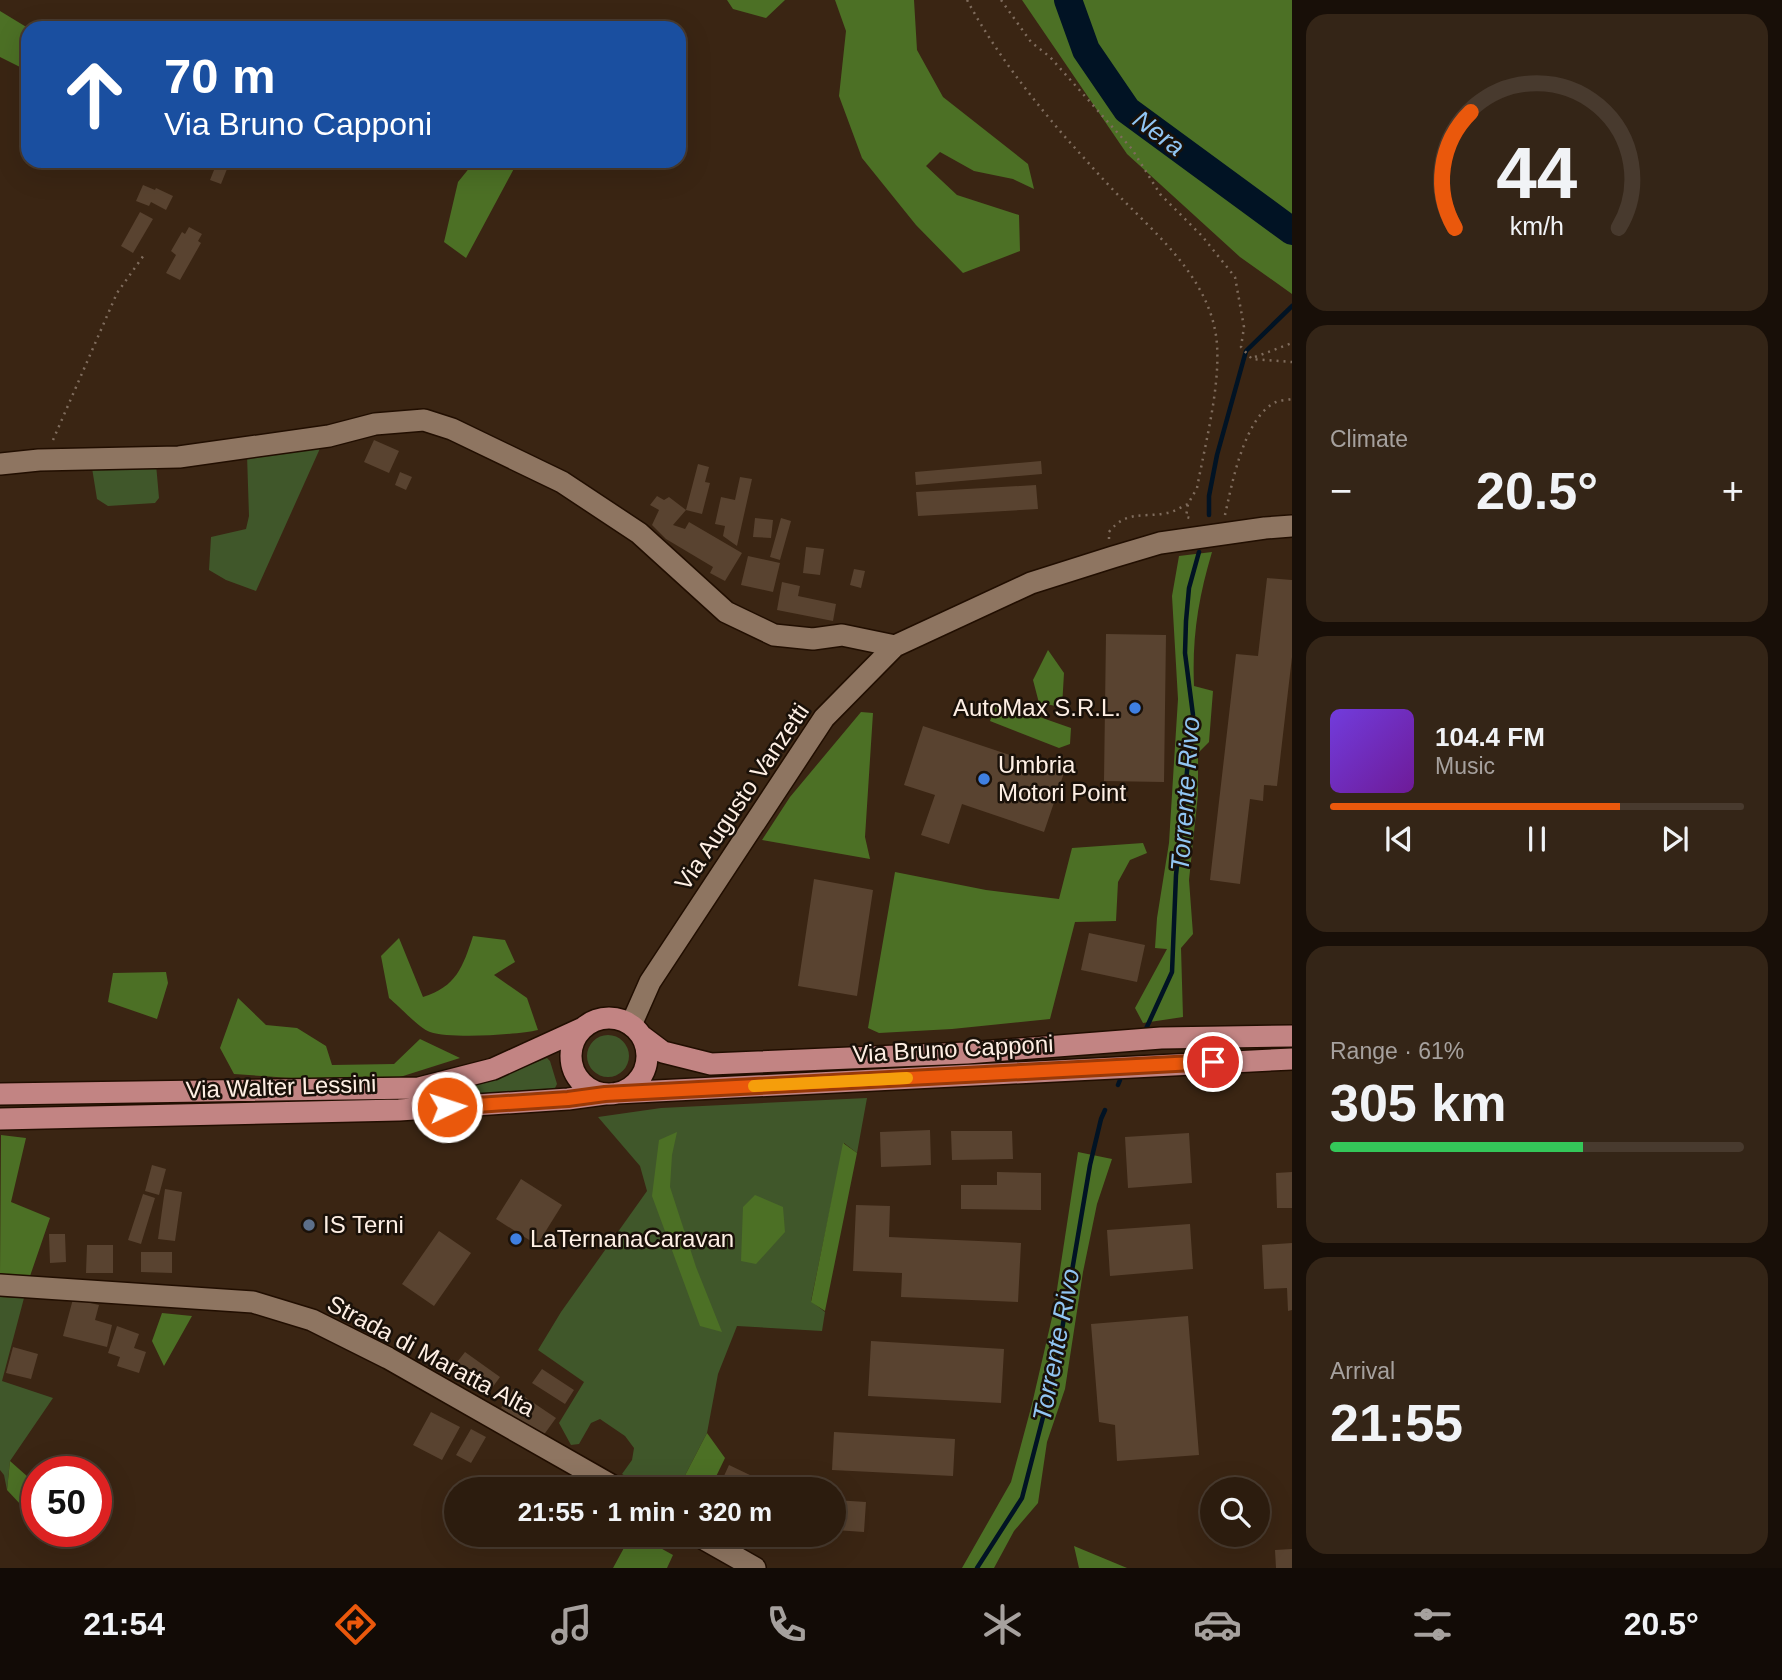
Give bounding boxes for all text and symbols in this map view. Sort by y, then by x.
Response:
icon: ahead [49,49,140,140]
text: 70 m [164,49,276,103]
water label: Nera [1127,104,1191,162]
text: Via Bruno Capponi [164,106,432,142]
text: 44 [1497,133,1578,214]
text: km/h [1510,212,1564,240]
text: Climate [1330,426,1408,452]
text: 20.5° [1476,462,1598,520]
text: − [1330,470,1352,512]
text: + [1722,470,1744,512]
place label: AutoMax S.R.L. [953,694,1121,721]
street label: Via Augusto Vanzetti [669,698,814,895]
marker: AutoMax S.R.L. [1127,700,1143,716]
water label: Torrente Rivo [1165,716,1205,872]
text: 104.4 FM [1435,722,1545,752]
place label: Umbria Motori Point [998,751,1126,806]
text: Music [1435,753,1495,779]
marker: Umbria Motori Point [976,771,992,787]
icon: previous [1380,820,1418,858]
icon: pause [1518,820,1556,858]
icon: next [1656,820,1694,858]
street label: Via Bruno Capponi [852,1030,1054,1067]
pin [1183,1032,1243,1092]
text: Range · 61% [1330,1038,1464,1064]
icon: arrive [1194,1043,1232,1081]
street label: Via Walter Lessini [185,1070,377,1103]
position arrow [410,1070,484,1144]
text: 305 km [1330,1074,1506,1132]
place label: IS Terni [323,1211,404,1238]
marker: IS Terni [301,1217,317,1233]
place label: LaTernanaCaravan [530,1225,734,1252]
marker: LaTernanaCaravan [508,1231,524,1247]
water label: Torrente Rivo [1026,1266,1086,1424]
street label: Strada di Maratta Alta [323,1289,540,1422]
text: Arrival [1330,1358,1395,1384]
text: 21:55 [1330,1394,1463,1452]
speed limit sign: 50 [21,1456,112,1547]
map controls [1200,1477,1270,1547]
button: search [1200,1477,1270,1547]
text: 21:55 · 1 min · 320 m [518,1497,772,1527]
icon: directions [331,1600,380,1649]
icon: music [547,1600,596,1649]
icon: phone [762,1600,811,1649]
icon: climate [978,1600,1027,1649]
icon: car [1193,1600,1242,1649]
icon: filters [1408,1600,1457,1649]
text: 21:54 [83,1606,165,1642]
text: 20.5° [1624,1606,1699,1642]

